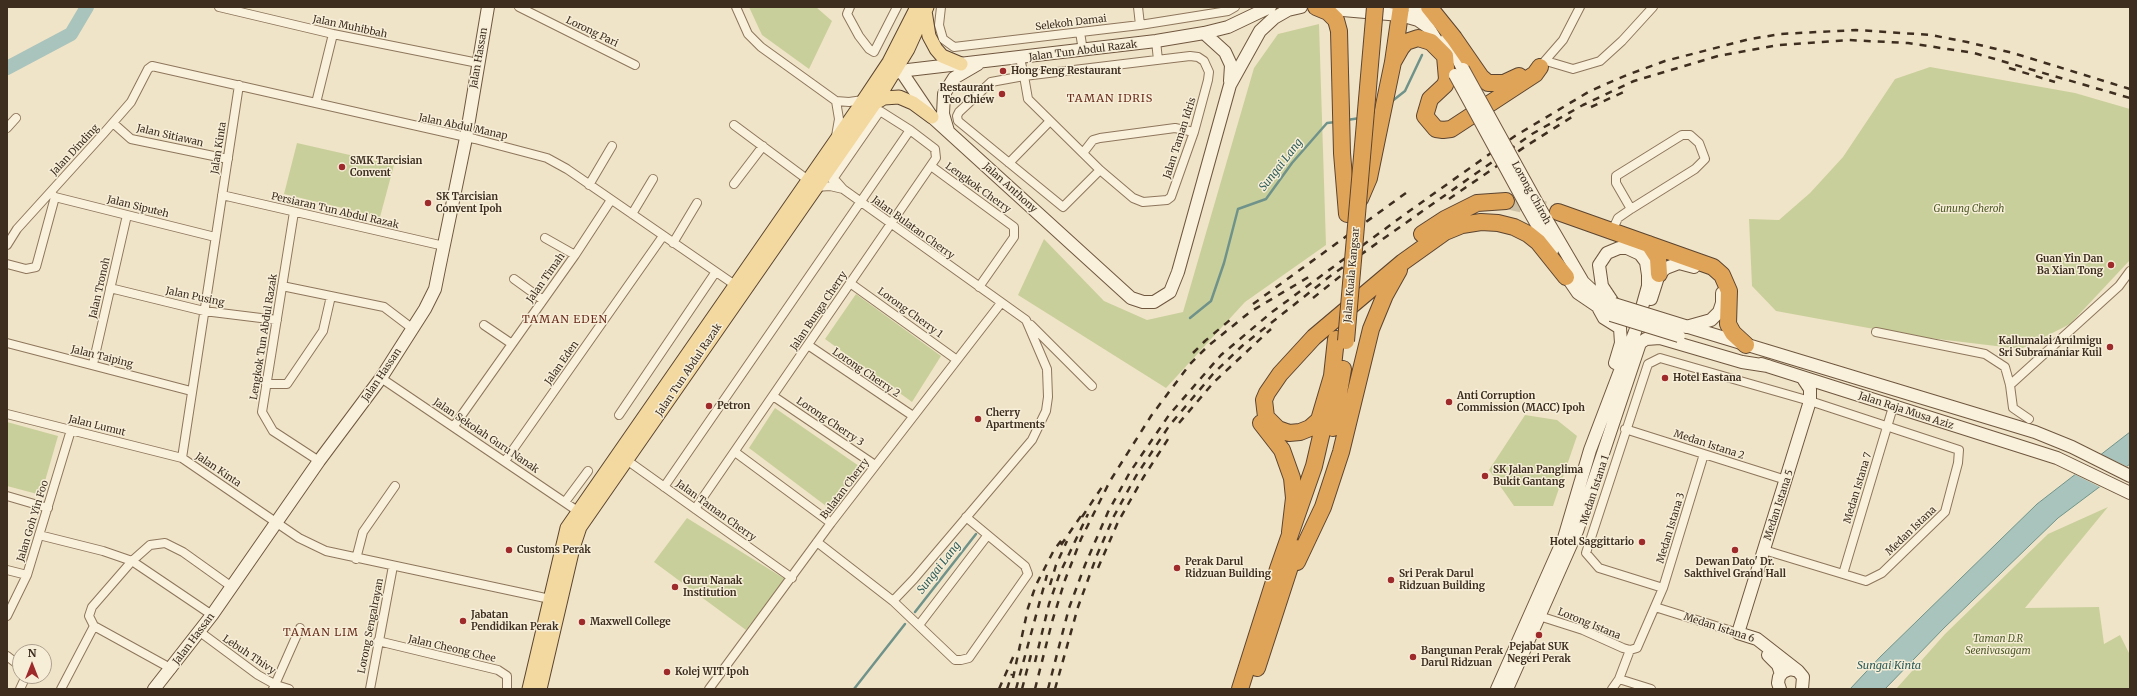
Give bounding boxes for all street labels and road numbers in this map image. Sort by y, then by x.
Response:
street label: Jalan Muhibbah [312,13,388,41]
street label: Selekoh Damai [1035,13,1107,33]
street label: Lorong Pari [564,14,620,50]
street label: Jalan Hassan [468,27,490,89]
street label: Jalan Tun Abdul Razak [1028,38,1138,64]
street label: Jalan Taman Idris [1161,96,1199,180]
street label: Jalan Abdul Manap [417,112,509,142]
street label: Jalan Kinta [209,121,229,175]
street label: Jalan Dinding [48,122,102,178]
street label: Jalan Sitiawan [135,122,205,150]
street label: Lorong Chiroh [1509,159,1553,227]
street label: Lengkok Cherry [943,160,1013,216]
street label: Jalan Anthony [981,161,1039,215]
street label: Persiaran Tun Abdul Razak [270,190,400,232]
street label: Jalan Siputeh [106,194,170,220]
street label: Jalan Bulatan Cherry [869,194,957,262]
street label: Jalan Kuala Kangsar [1342,227,1362,323]
street label: Jalan Timah [524,251,568,305]
street label: Jalan Tronoh [87,256,113,320]
street label: Jalan Bunga Cherry [788,269,850,353]
street label: Lengkok Tun Abdul Razak [248,273,280,401]
street label: Jalan Pusing [165,285,225,309]
street label: Lorong Cherry 1 [875,285,945,341]
street label: Jalan Tun Abdul Razak [654,321,724,419]
street label: Jalan Eden [543,339,581,387]
street label: Jalan Taiping [70,344,134,370]
street label: Jalan Hassan [360,346,404,404]
street label: Lorong Cherry 2 [830,346,902,400]
street label: Jalan Raja Musa Aziz [1857,390,1955,432]
street label: Lorong Cherry 3 [794,395,866,449]
street label: Jalan Sekolah Guru Nanak [431,396,541,476]
street label: Jalan Lumut [67,413,127,439]
street label: Medan Istana 2 [1672,428,1746,462]
street label: Jalan Kinta [193,450,243,490]
street label: Medan Istana 7 [1842,451,1874,525]
street label: Medan Istana 1 [1578,454,1612,526]
street label: Bulatan Cherry [818,456,872,522]
street label: Medan Istana 5 [1762,468,1796,542]
street label: Jalan Taman Cherry [674,478,758,544]
street label: Jalan Goh Yin Foo [15,479,51,563]
street label: Medan Istana 3 [1655,491,1687,565]
street label: Medan Istana [1883,504,1939,558]
street label: Lorong Sengalrayan [356,577,386,675]
street label: Lorong Istana [1556,606,1622,642]
street label: Jalan Hassan [171,611,217,667]
street label: Medan Istana 6 [1682,611,1756,645]
street label: Lebuh Thivy [220,633,278,677]
street label: Jalan Cheong Chee [407,633,497,665]

